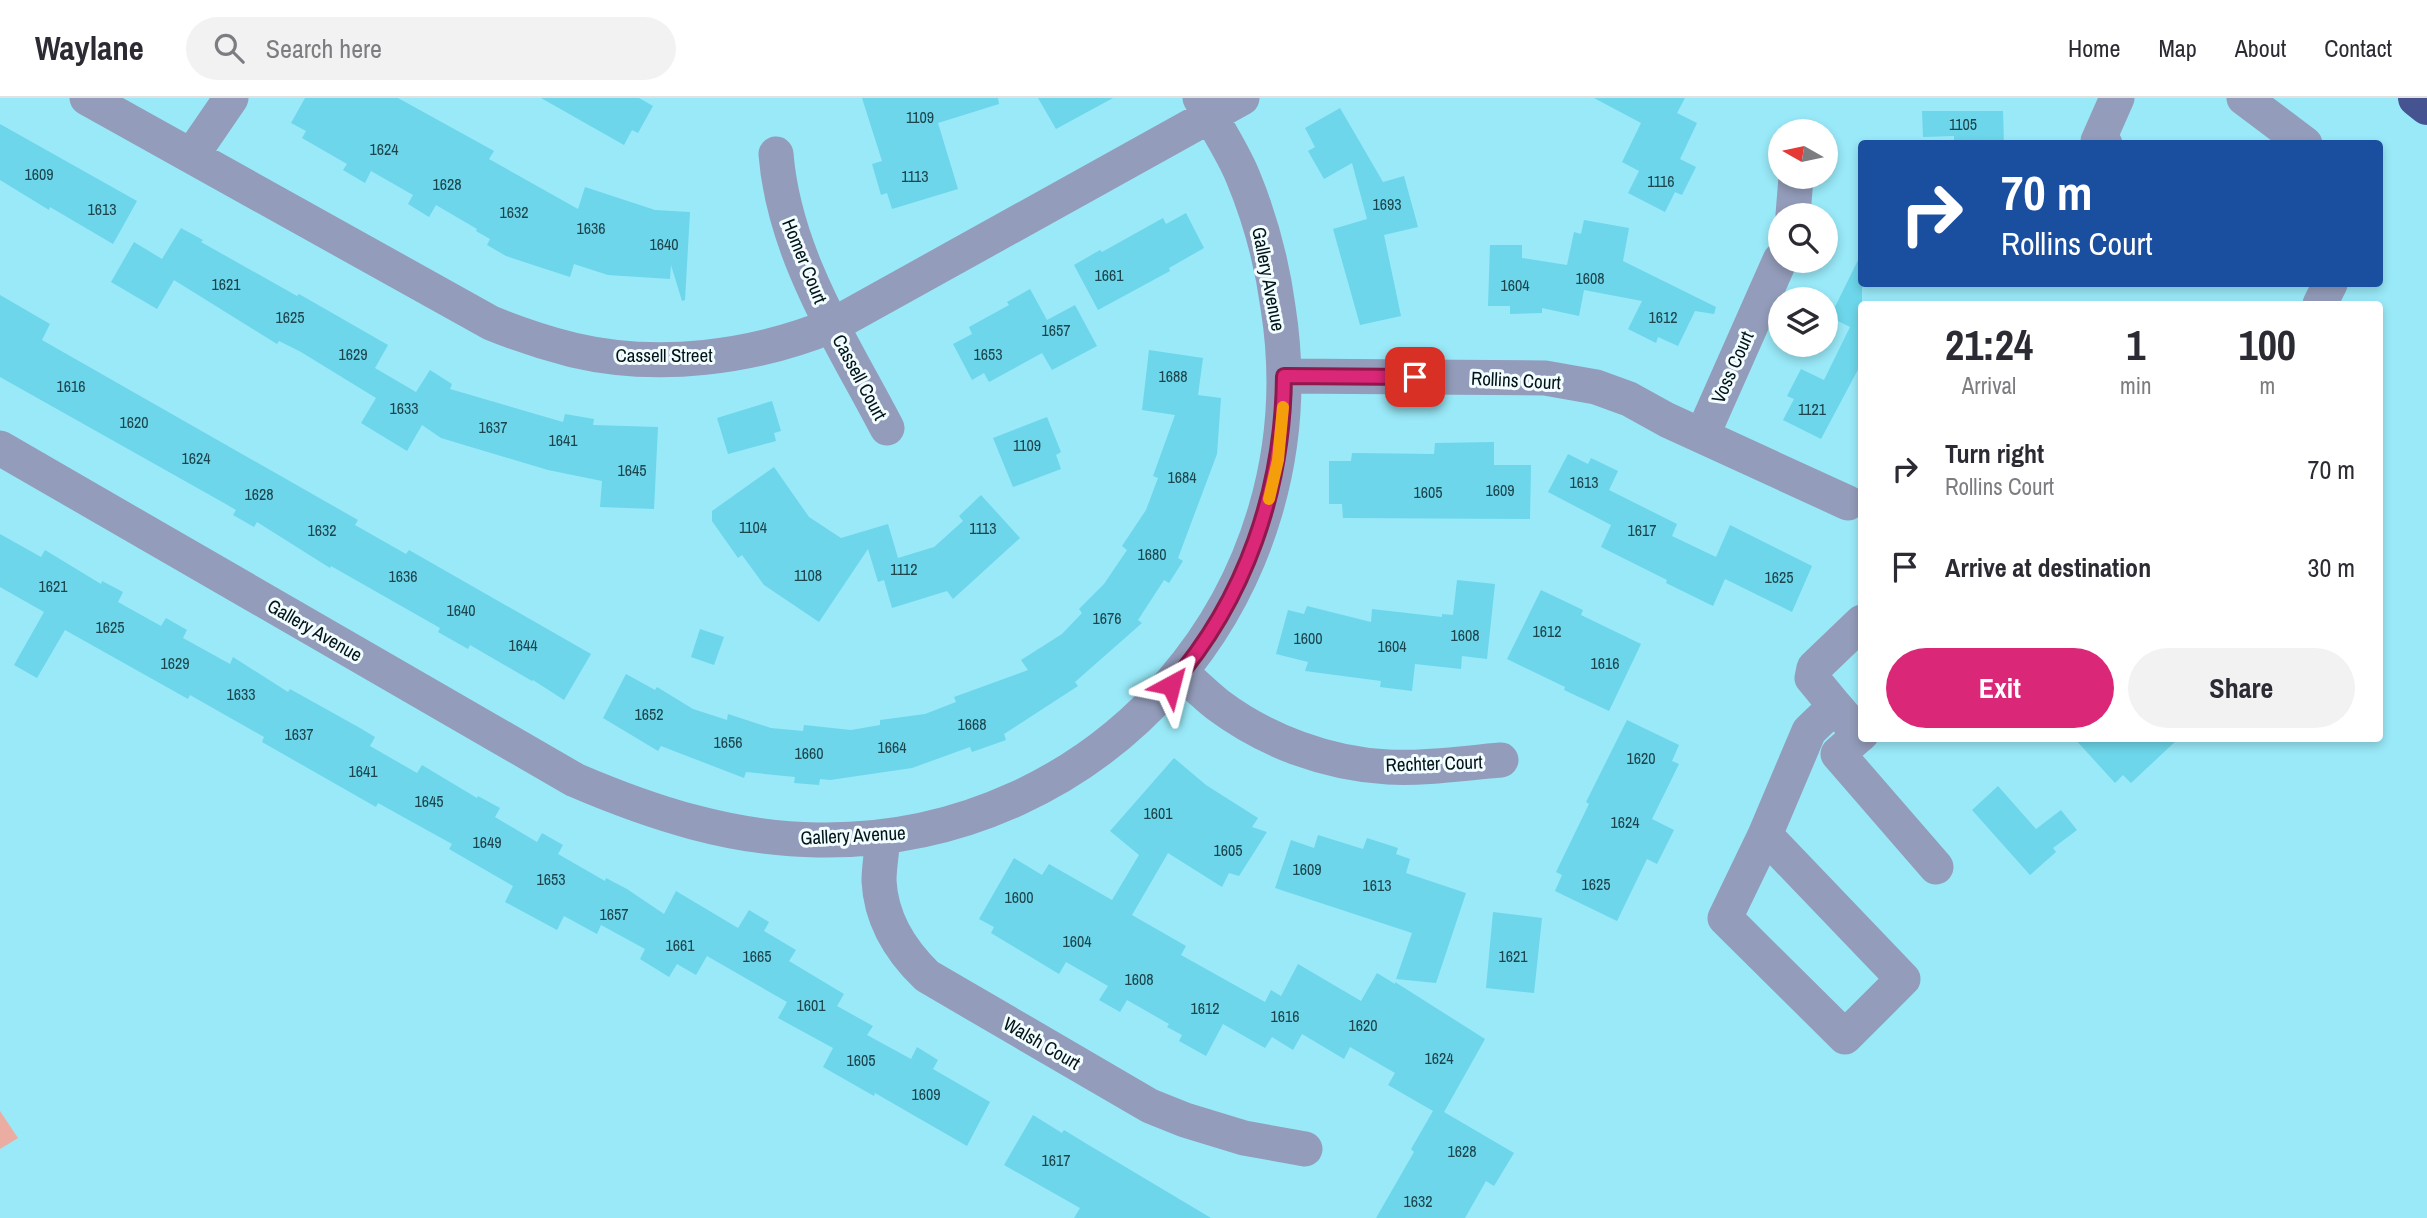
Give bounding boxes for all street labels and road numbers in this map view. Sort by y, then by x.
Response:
street label: Homer Court [776,215,834,308]
street label: Gallery Avenue [1246,225,1292,333]
street label: Voss Court [1705,326,1760,407]
street label: Cassell Court [827,330,894,425]
street label: Cassell Street [616,342,713,368]
street label: Rollins Court [1470,365,1562,395]
street label: Gallery Avenue [263,592,367,668]
street label: Rechter Court [1385,748,1484,778]
street label: Gallery Avenue [800,819,906,851]
street label: Walsh Court [999,1010,1086,1076]

